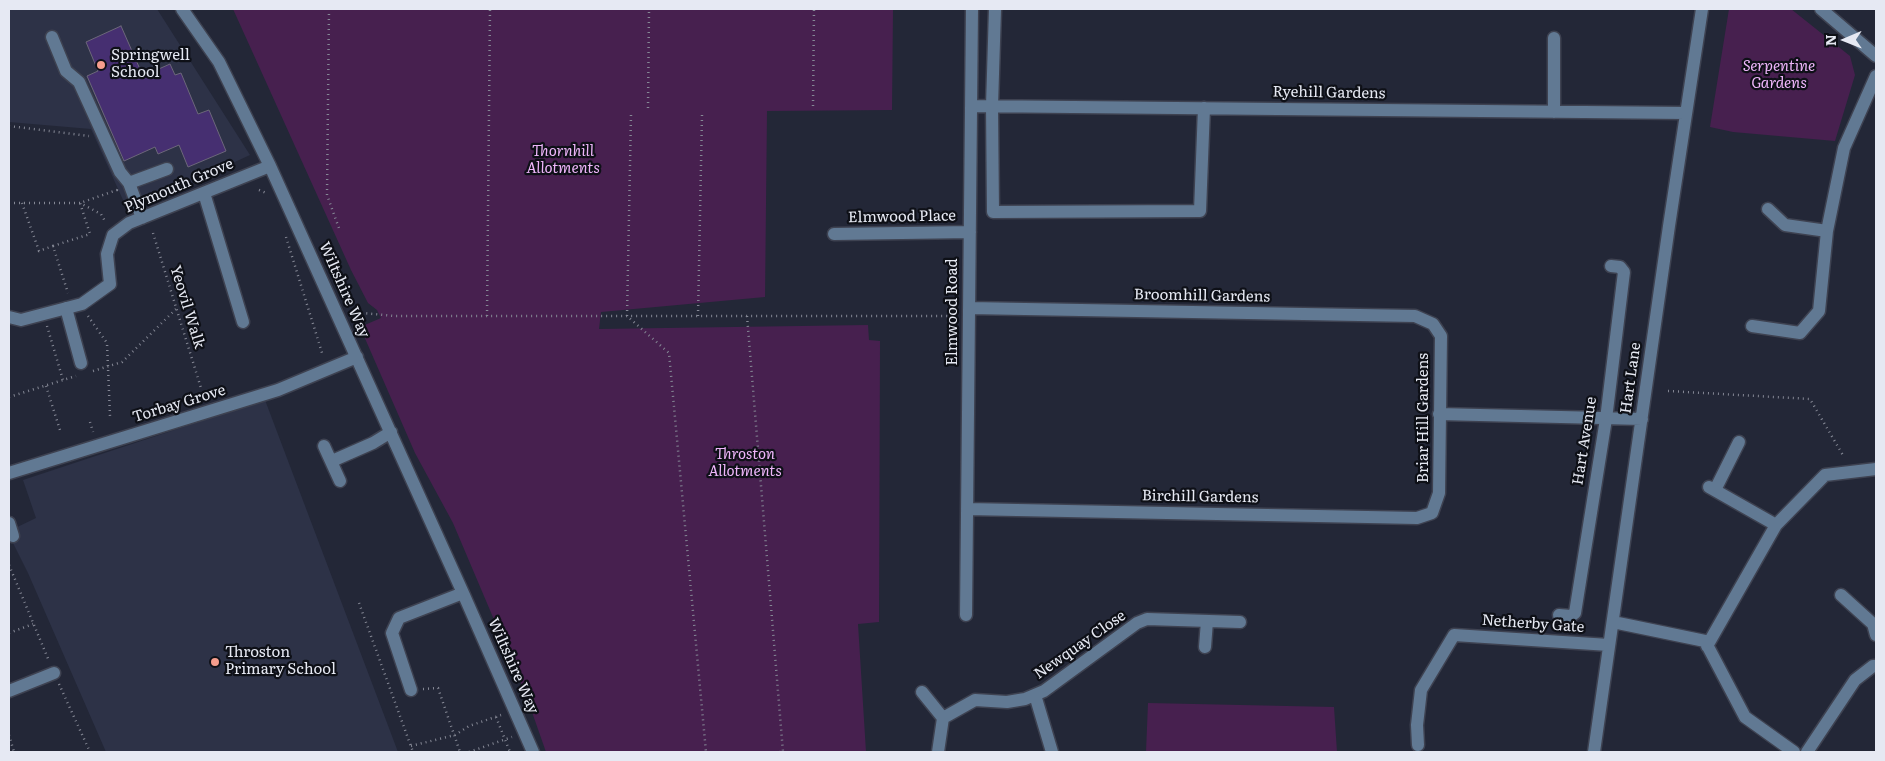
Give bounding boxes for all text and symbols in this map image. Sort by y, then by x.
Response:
north arrow [1820,15,1870,65]
text: N [1820,34,1840,46]
place label: Springwell School [111,47,190,82]
park label: Serpentine Gardens [1743,58,1815,93]
marker: Springwell School [95,59,107,71]
street label: Ryehill Gardens [1272,83,1386,103]
park label: Thornhill Allotments [526,143,600,178]
street label: Plymouth Grove [122,155,236,217]
street label: Elmwood Place [848,207,956,227]
street label: Wiltshire Way [315,239,373,341]
street label: Elmwood Road [944,258,962,366]
street label: Yeovil Walk [166,263,208,351]
street label: Broomhill Gardens [1134,286,1270,306]
street label: Hart Lane [1617,341,1645,415]
street label: Briar Hill Gardens [1415,353,1433,483]
street label: Torbay Grove [130,381,228,427]
street label: Hart Avenue [1569,395,1601,487]
park label: Throston Allotments [708,446,782,481]
street label: Birchill Gardens [1142,487,1258,507]
street label: Newquay Close [1031,607,1129,683]
street label: Netherby Gate [1481,611,1585,637]
street label: Wiltshire Way [484,615,542,717]
place label: Throston Primary School [225,644,336,679]
marker: Throston Primary School [209,656,221,668]

